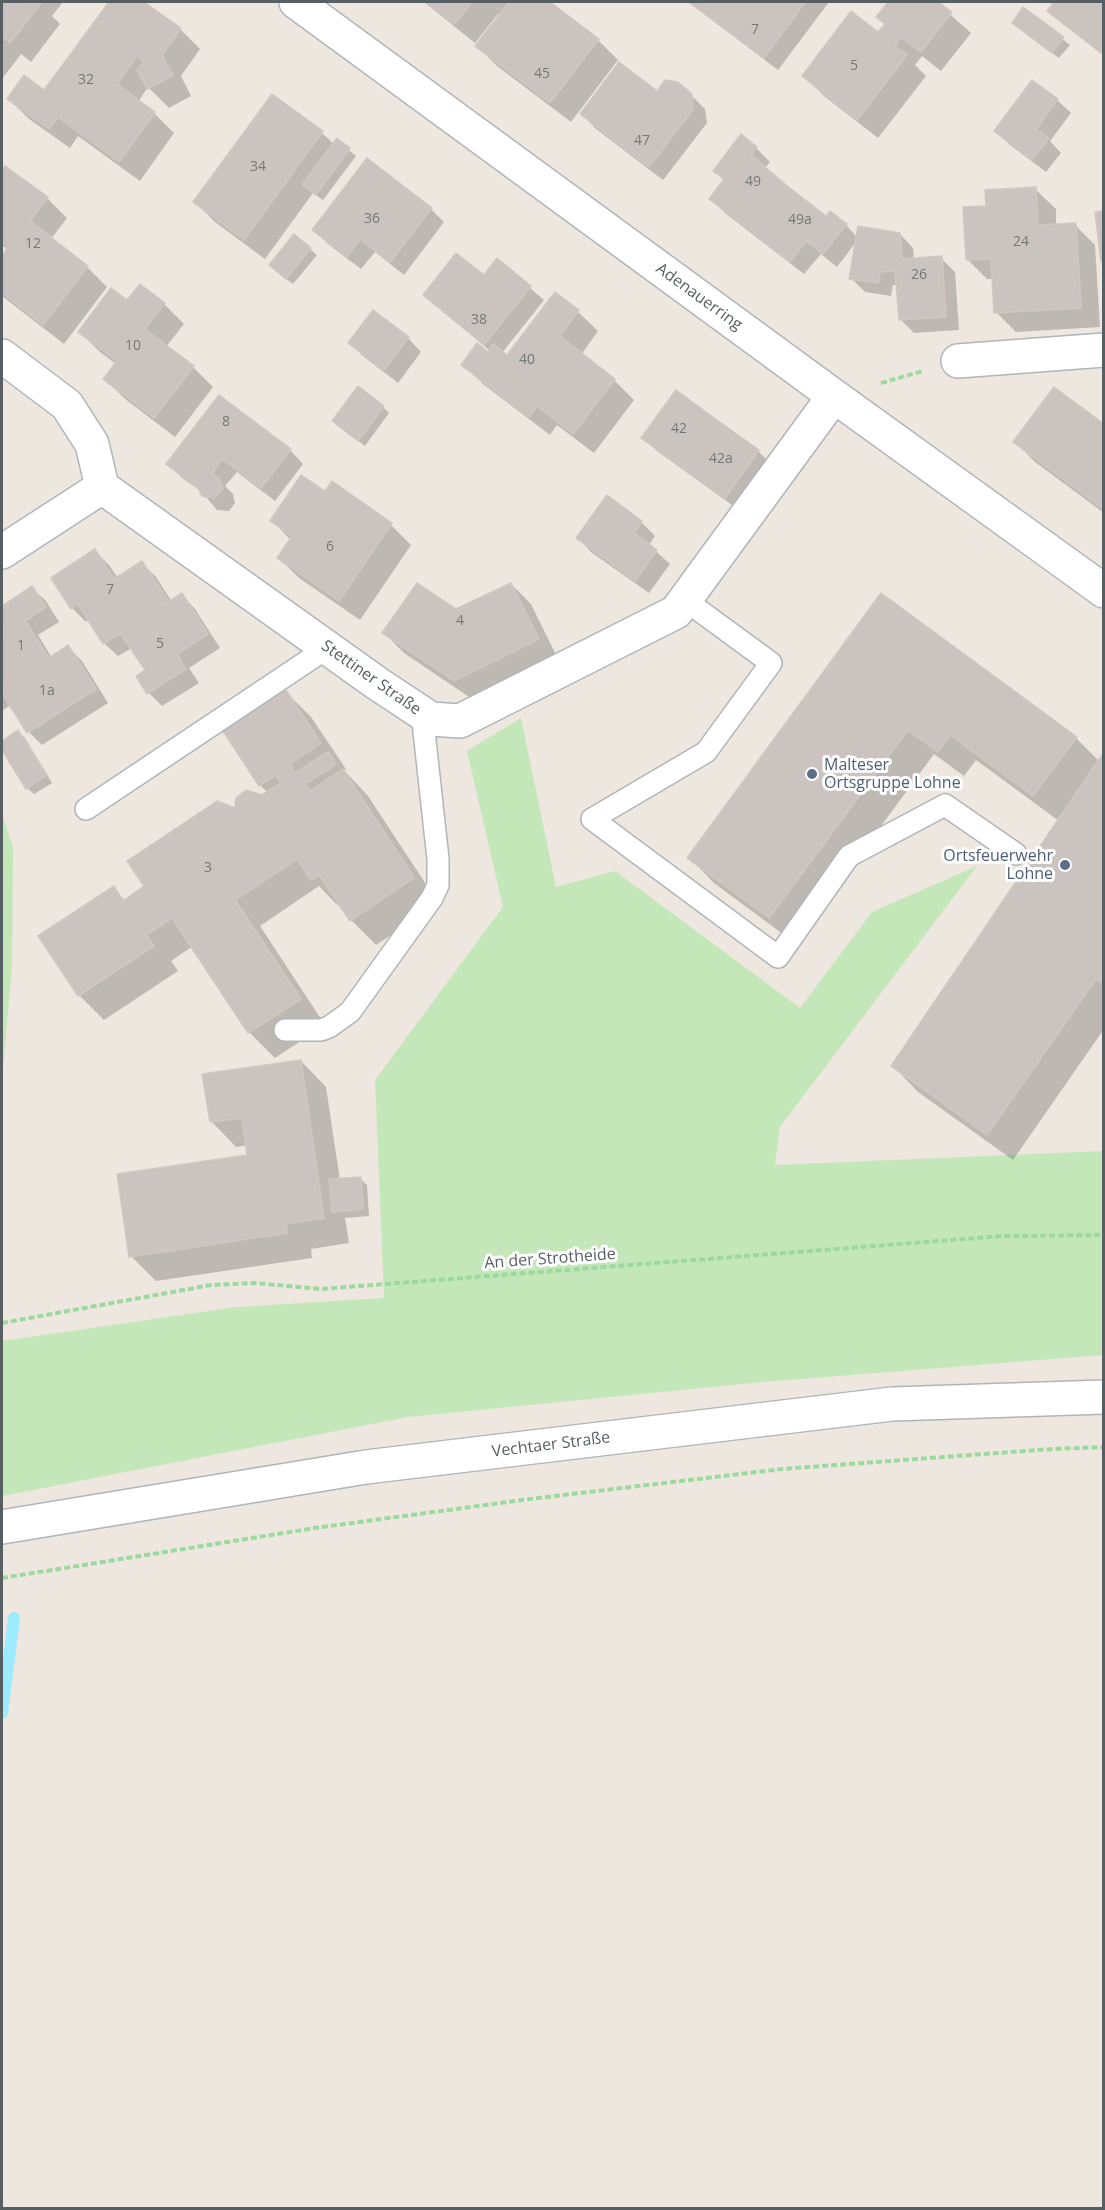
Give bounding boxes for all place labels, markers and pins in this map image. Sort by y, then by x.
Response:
place label: Malteser Ortsgruppe Lohne [824,755,961,793]
marker: Malteser Ortsgruppe Lohne [805,767,819,781]
place label: Ortsfeuerwehr Lohne [943,846,1053,884]
marker: Ortsfeuerwehr Lohne [1058,858,1072,872]

